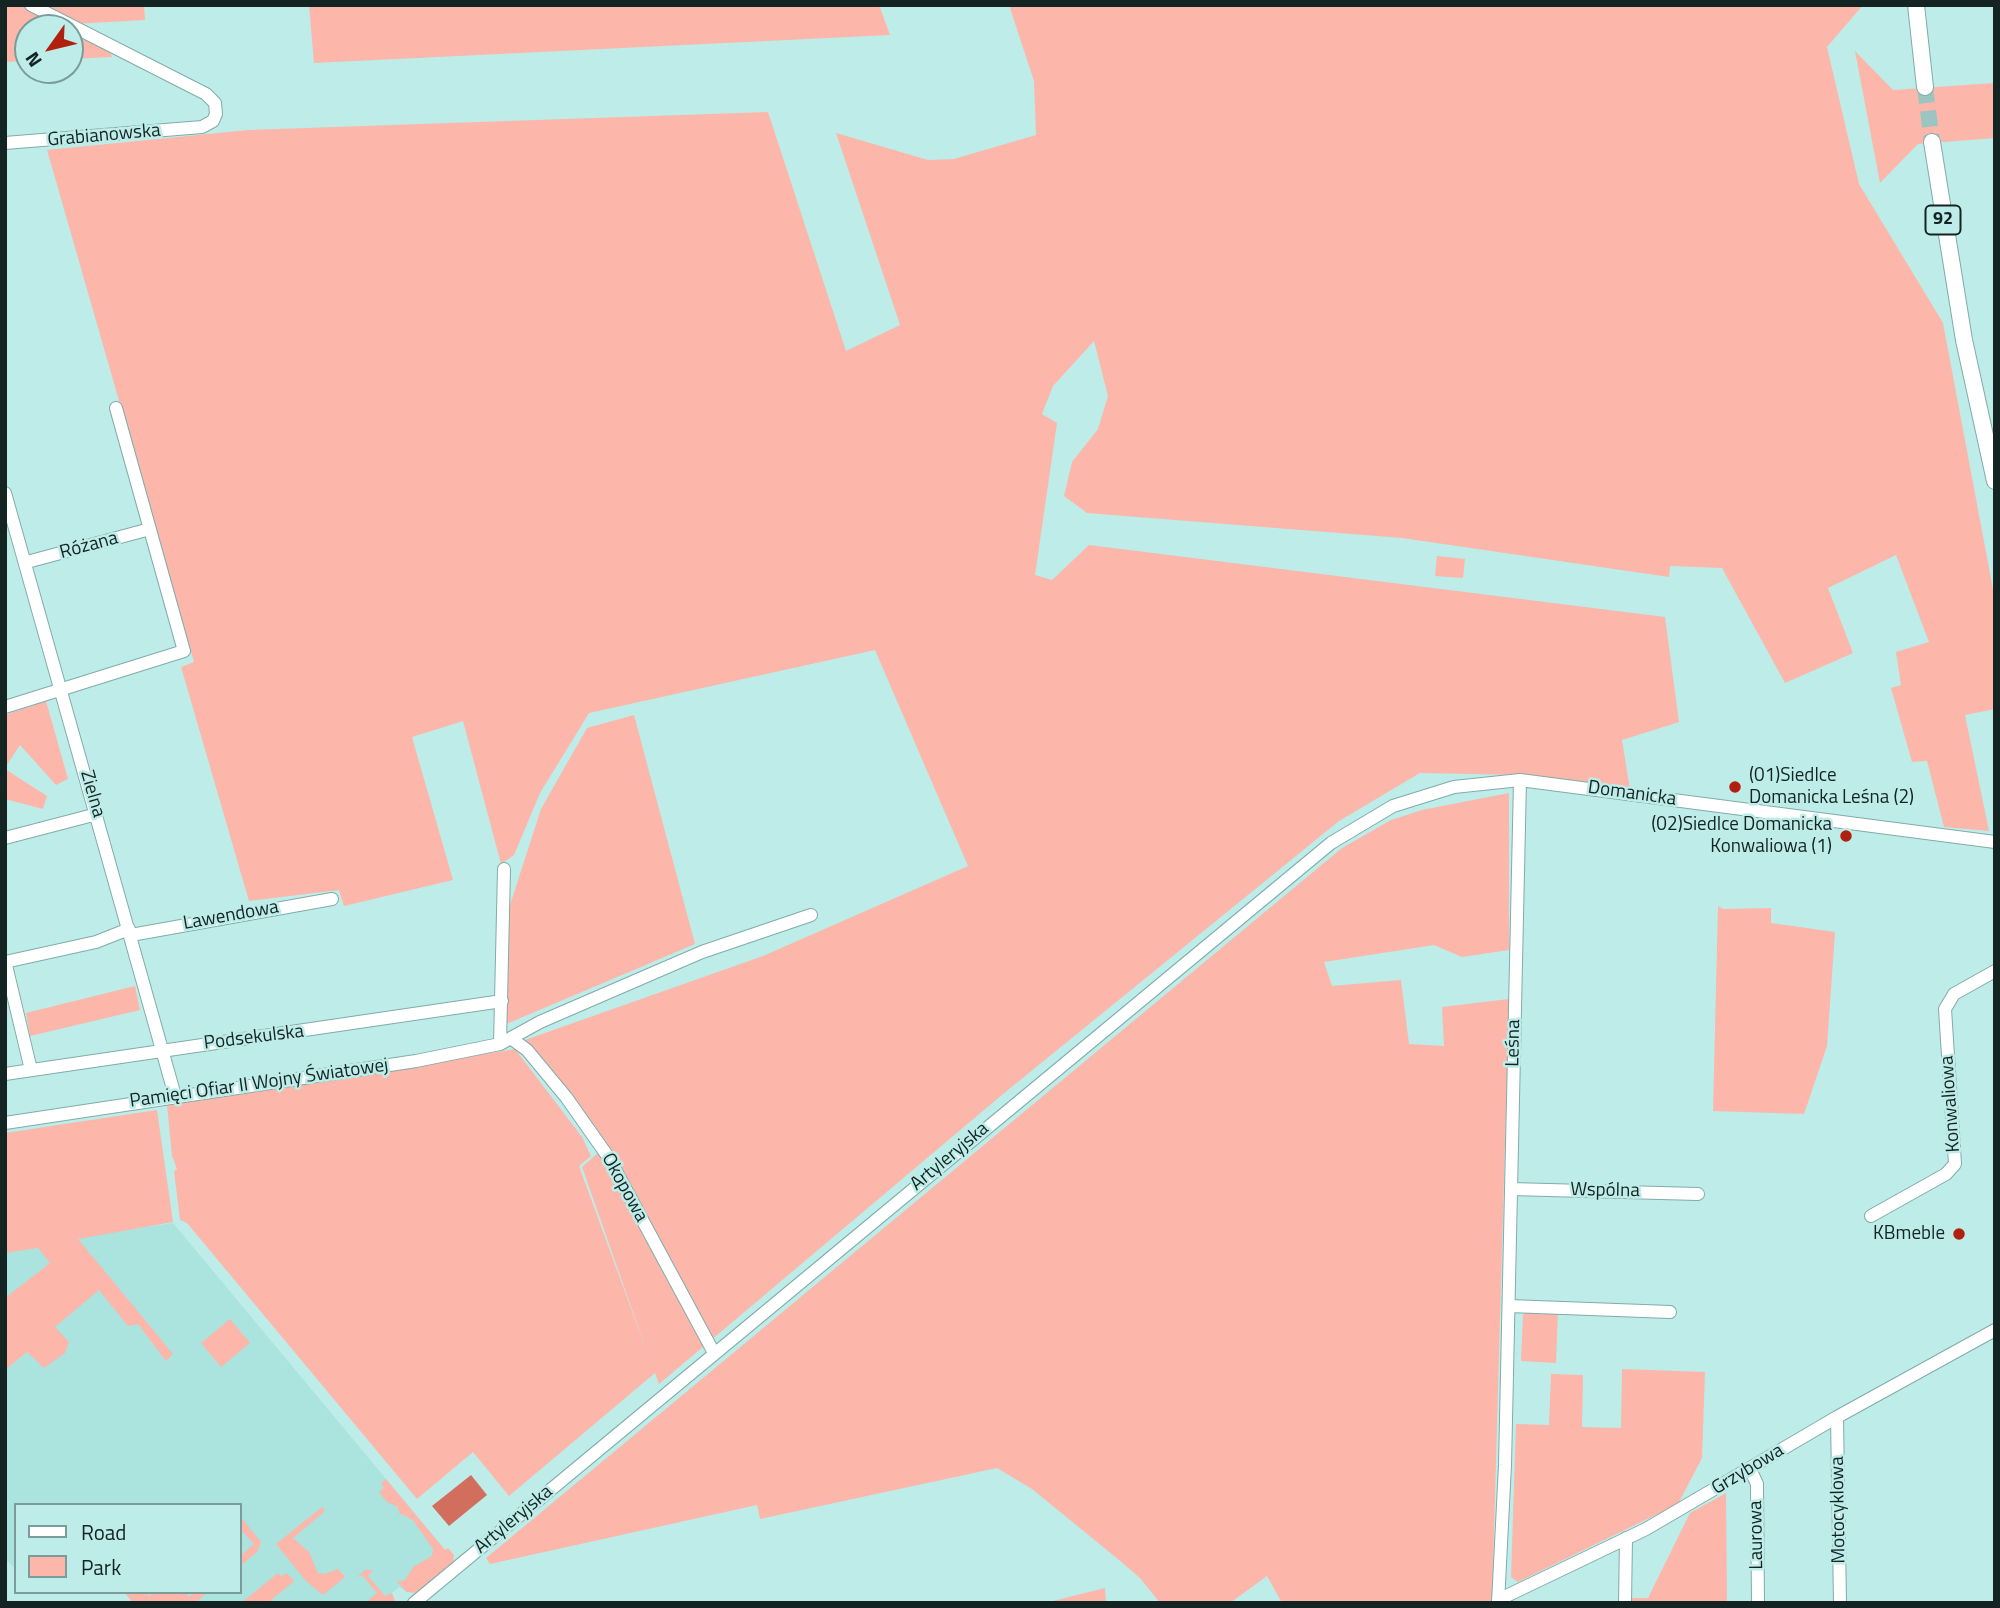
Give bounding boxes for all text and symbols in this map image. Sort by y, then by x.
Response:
north arrow [14,14,84,84]
text: N [17,46,49,73]
street label: Grabianowska [47,120,161,152]
road number: 92 [1926,205,1960,234]
street label: Różana [57,527,121,565]
place label: (01)Siedlce Domanicka Leśna (2) [1749,765,1914,809]
street label: Zielna [74,768,110,820]
street label: Domanicka [1586,777,1678,811]
marker: (01)Siedlce Domanicka Leśna (2) [1727,779,1743,795]
place label: (02)Siedlce Domanicka Konwaliowa (1) [1651,814,1832,858]
marker: (02)Siedlce Domanicka Konwaliowa (1) [1838,828,1854,844]
street label: Lawendowa [181,896,281,936]
street label: Leśna [1502,1019,1526,1067]
street label: Podsekulska [203,1021,305,1055]
street label: Pamięci Ofiar II Wojny Światowej [128,1055,390,1113]
street label: Konwaliowa [1936,1055,1966,1153]
street label: Artyleryjska [906,1118,994,1196]
street label: Okopowa [596,1150,652,1226]
street label: Wspólna [1570,1179,1640,1203]
place label: KBmeble [1873,1223,1945,1245]
marker: KBmeble [1951,1226,1967,1242]
street label: Grzybowa [1708,1440,1788,1500]
street label: Motocyklowa [1827,1456,1851,1564]
street label: Artyleryjska [470,1481,558,1559]
street label: Laurowa [1745,1500,1769,1570]
legend [14,1503,242,1594]
text: Road [81,1516,126,1548]
text: Park [81,1551,121,1583]

